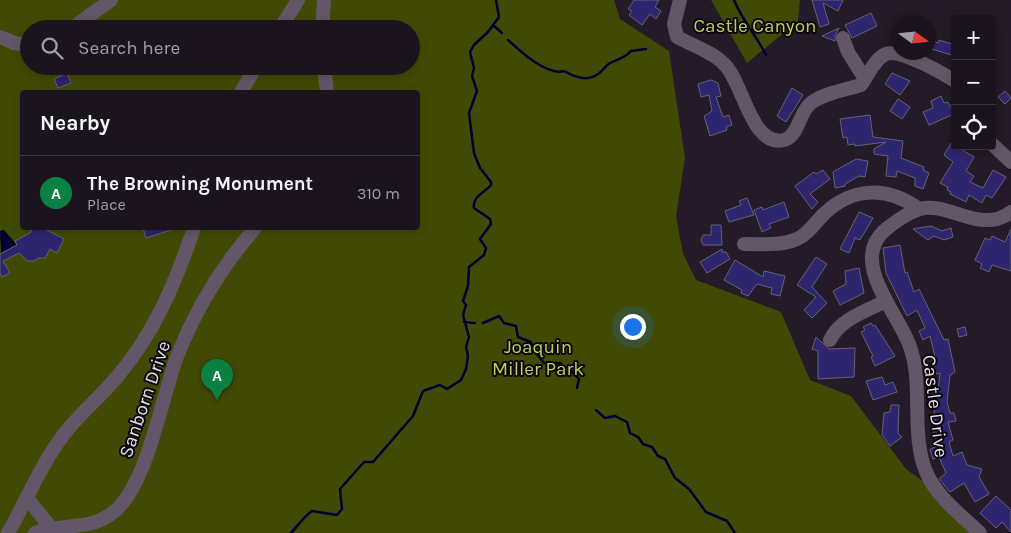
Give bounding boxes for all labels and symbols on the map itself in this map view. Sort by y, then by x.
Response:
park label: Castle Canyon [693,15,817,37]
north arrow [891,15,936,60]
your location [620,314,646,340]
park label: Joaquin Miller Park [492,336,584,380]
street label: Sanborn Drive [115,338,175,461]
street label: Castle Drive [918,354,952,459]
pin: A [201,359,233,400]

